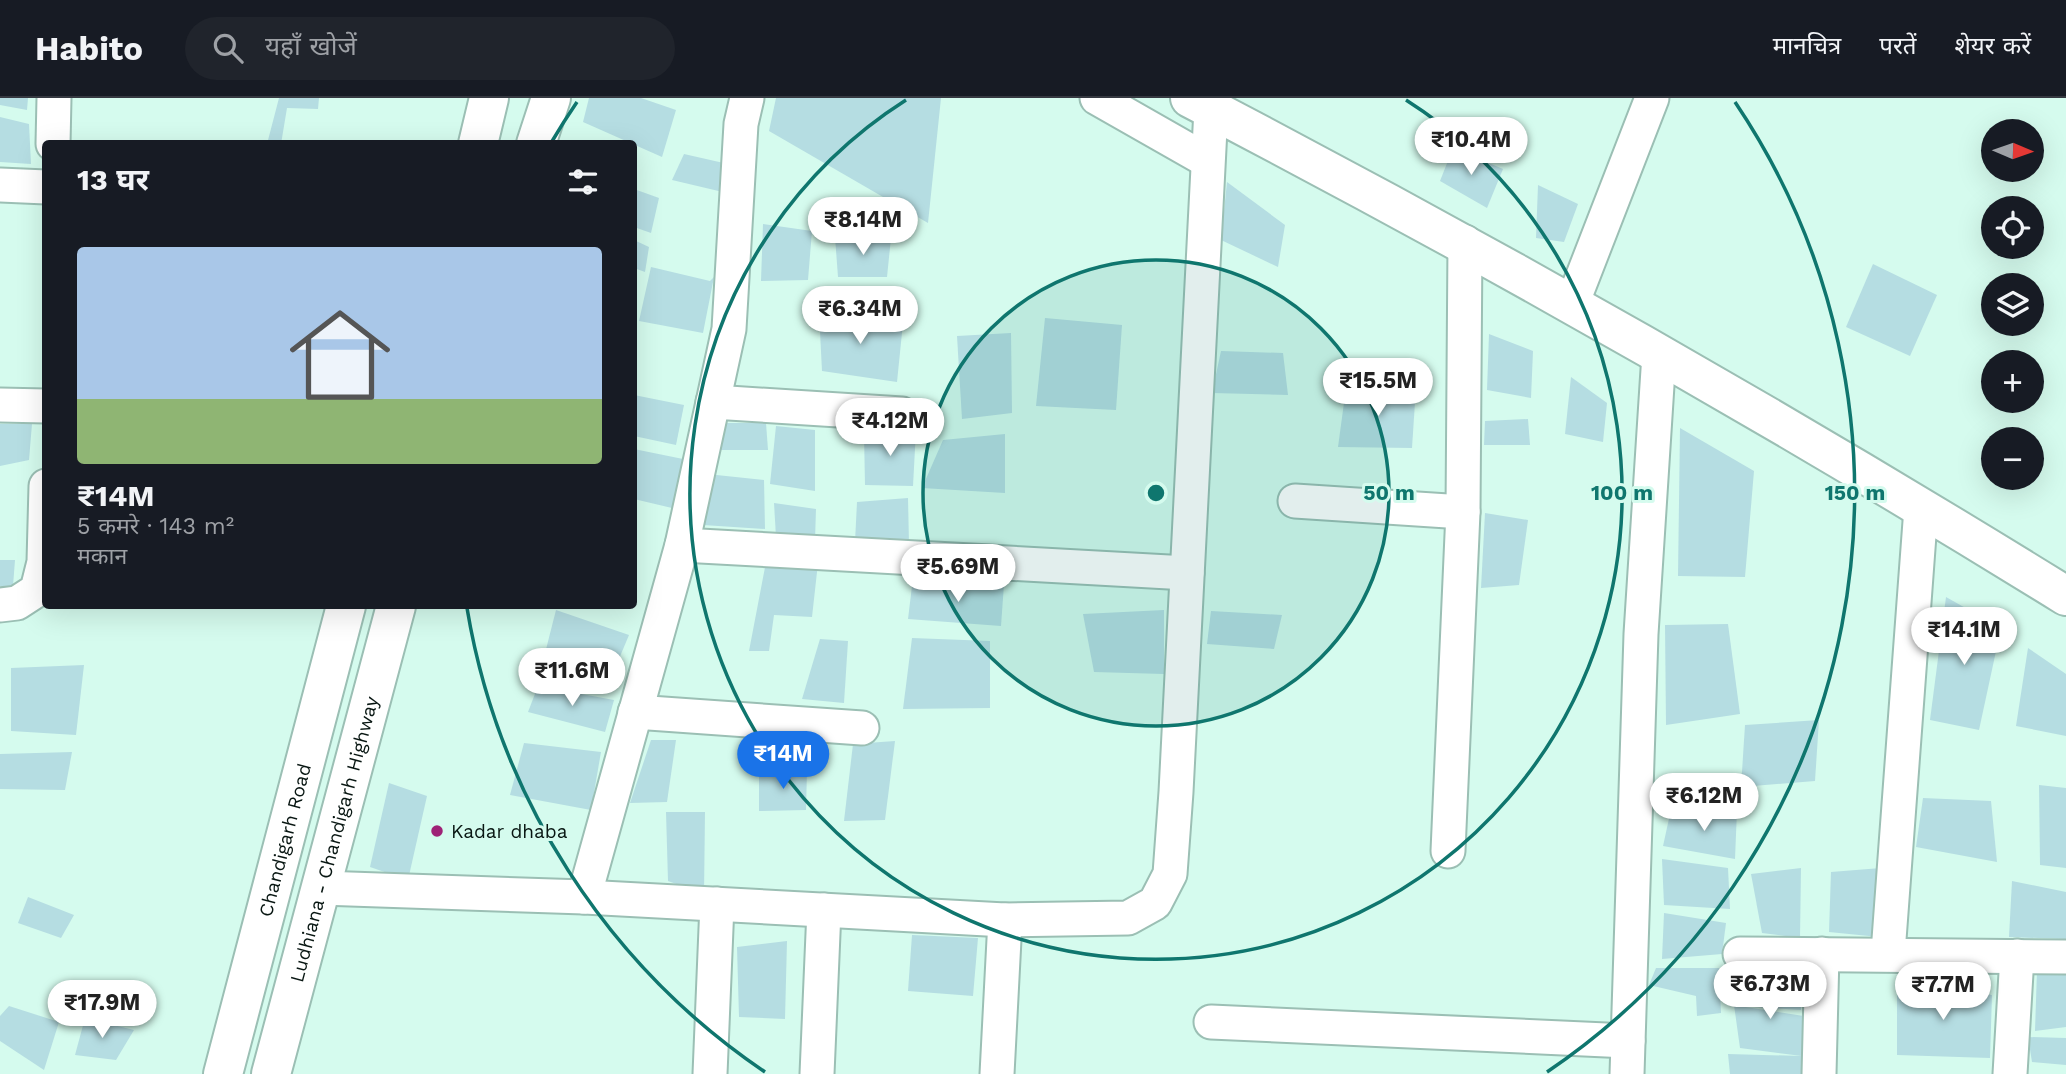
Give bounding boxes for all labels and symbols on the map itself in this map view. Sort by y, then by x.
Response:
pin: ₹10.4M [1414,118,1528,177]
north arrow [1981,119,2044,182]
pin: ₹8.14M [806,198,920,257]
pin: ₹6.34M [803,286,917,346]
pin: ₹15.5M [1321,358,1435,418]
pin: ₹4.12M [833,398,947,458]
text: 50 m [1363,480,1415,505]
text: 100 m [1591,480,1653,505]
text: 150 m [1825,480,1885,505]
centre of rings [1144,481,1168,505]
pin: ₹5.69M [901,545,1015,604]
pin: ₹14.1M [1907,608,2021,667]
pin: ₹11.6M [515,648,629,708]
street label: Ludhiana - Chandigarh Highway [285,694,383,985]
pin: ₹14M [742,732,824,791]
street label: Chandigarh Road [253,761,316,919]
pin: ₹6.12M [1647,774,1761,833]
place label: Kadar dhaba [451,820,568,843]
marker: Kadar dhaba [429,823,445,839]
pin: ₹6.73M [1713,962,1827,1021]
pin: ₹7.7M [1894,962,1992,1022]
pin: ₹17.9M [45,981,159,1040]

